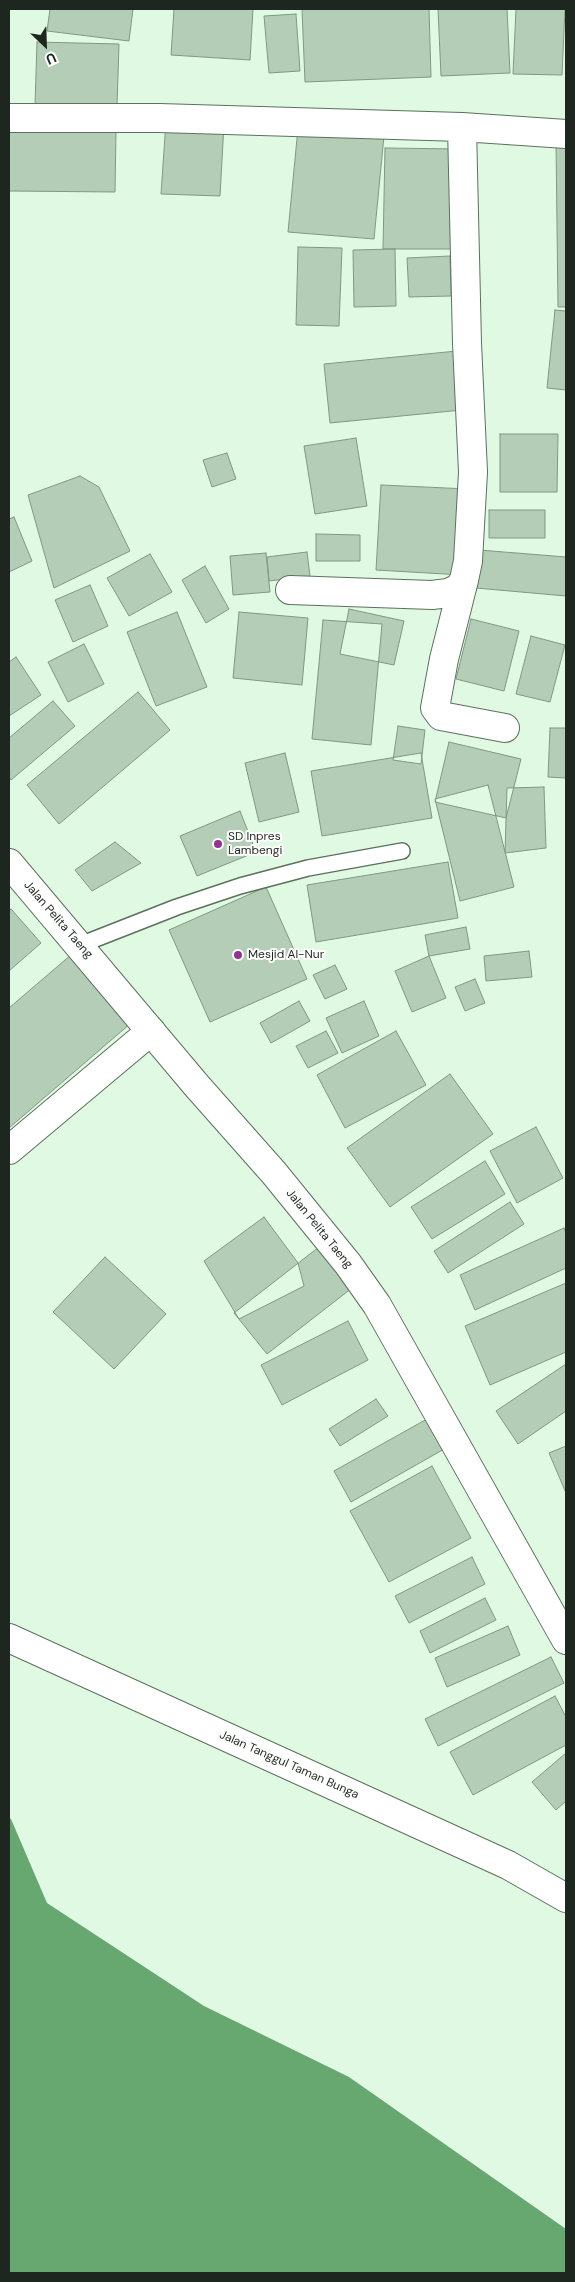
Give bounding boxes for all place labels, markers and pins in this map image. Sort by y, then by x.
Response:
place label: SD Inpres Lambengi [228,830,282,858]
marker: SD Inpres Lambengi [212,838,224,850]
place label: Mesjid Al-Nur [248,948,324,962]
marker: Mesjid Al-Nur [232,949,244,961]

